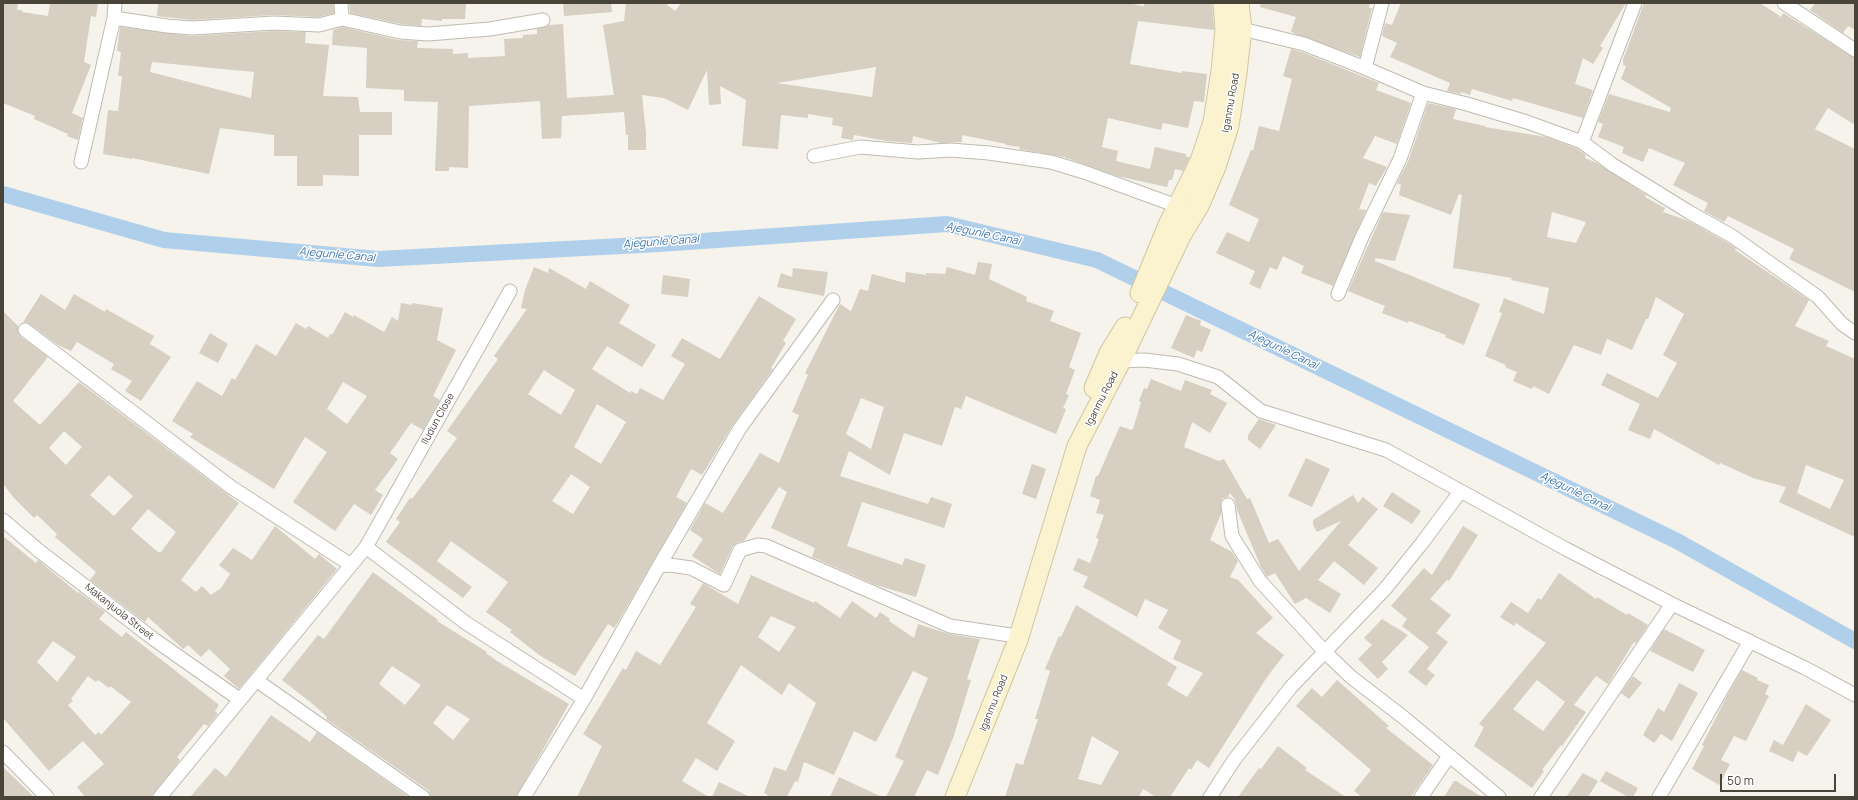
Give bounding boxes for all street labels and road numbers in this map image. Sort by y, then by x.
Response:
street label: Iganmu Road [1220,72,1242,134]
street label: Iganmu Road [1083,370,1121,428]
street label: Iludun Close [419,391,457,447]
street label: Makanjuola Street [82,581,156,643]
street label: Iganmu Road [977,673,1011,733]

